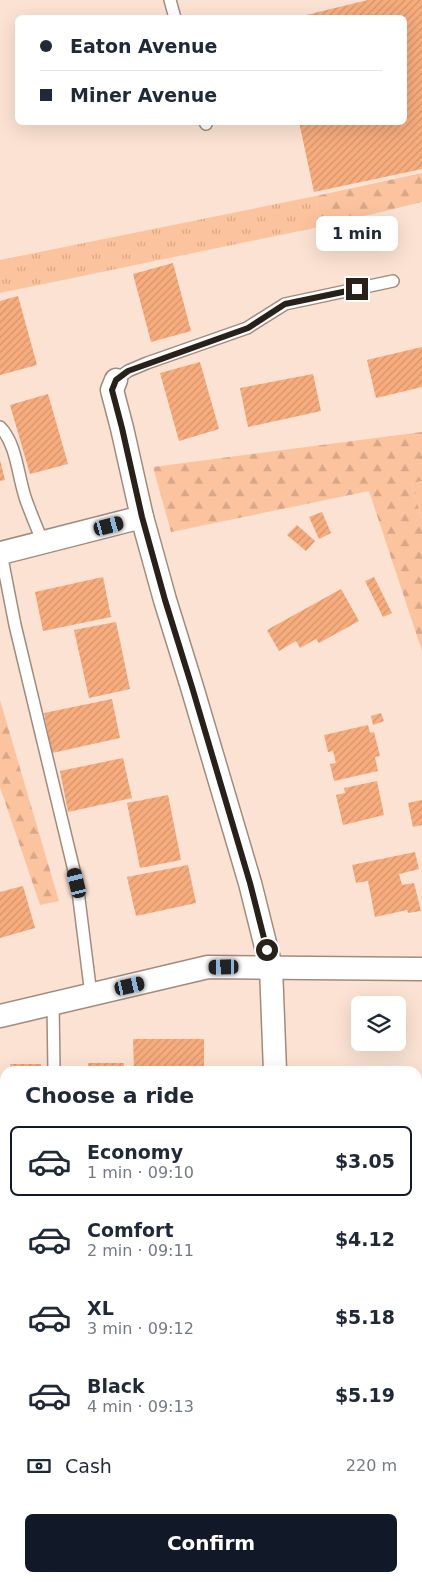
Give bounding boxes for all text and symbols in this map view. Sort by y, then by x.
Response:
text: Eaton Avenue [70,35,217,57]
text: Miner Avenue [70,84,217,106]
callout: 1 min [316,216,398,252]
text: 1 min [332,224,382,243]
route end [346,278,368,300]
car [92,515,125,537]
car [66,867,87,899]
route start [256,939,278,961]
car [208,959,239,975]
car [113,975,146,997]
map controls [351,996,406,1051]
button: layers [351,996,406,1051]
text: Choose a ride [25,1083,194,1108]
icon: car [27,1139,72,1184]
text: Economy [87,1141,183,1163]
text: $3.05 [335,1150,395,1172]
text: 1 min · 09:10 [87,1163,194,1182]
icon: car [27,1217,72,1262]
text: Comfort [87,1219,174,1241]
text: $4.12 [335,1228,395,1250]
text: 2 min · 09:11 [87,1241,194,1260]
icon: car [27,1295,72,1340]
text: XL [87,1297,114,1319]
text: $5.18 [335,1306,395,1328]
text: 3 min · 09:12 [87,1319,194,1338]
icon: car [27,1373,72,1418]
text: Black [87,1375,145,1397]
text: $5.19 [335,1384,395,1406]
text: 4 min · 09:13 [87,1397,194,1416]
icon: cash [25,1452,53,1480]
text: Cash [65,1455,112,1477]
text: 220 m [346,1456,397,1475]
button: Confirm [25,1514,397,1572]

